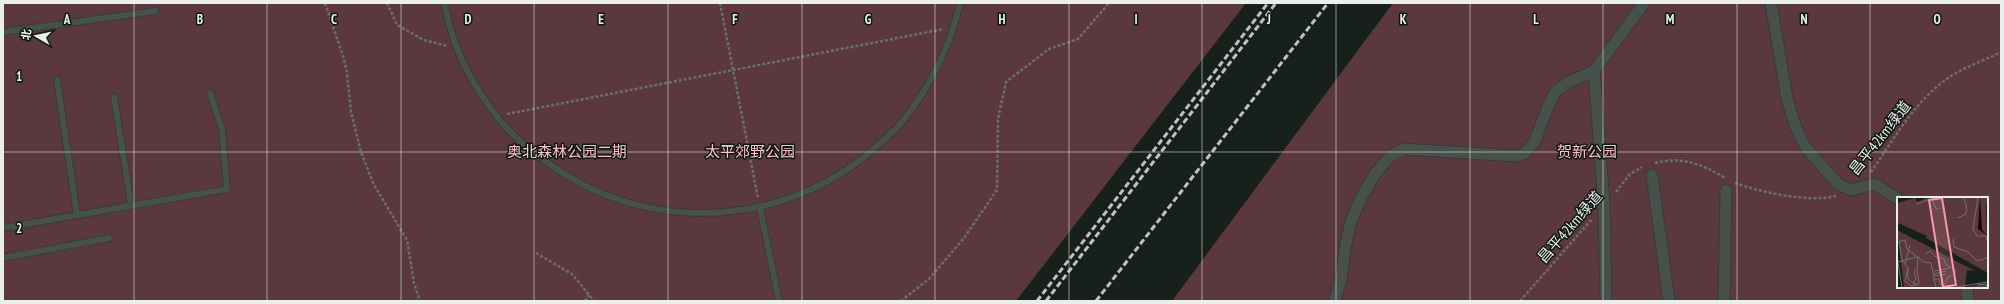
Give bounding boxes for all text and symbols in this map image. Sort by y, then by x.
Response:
text: A [63,11,71,28]
text: B [197,11,203,28]
text: C [331,11,337,28]
text: D [465,11,472,28]
text: E [598,11,604,28]
text: F [732,11,738,28]
text: G [865,11,872,28]
text: H [999,11,1006,28]
text: I [1134,11,1138,28]
text: J [1266,11,1271,28]
text: K [1400,11,1407,28]
text: L [1533,11,1539,28]
text: M [1666,11,1675,28]
text: N [1800,11,1808,28]
text: O [1933,11,1941,28]
north arrow [16,16,56,56]
text: 北 [18,28,34,41]
text: 1 [16,68,22,85]
street label: 昌平42km绿道 [1845,97,1915,179]
park label: 奥北森林公园二期 [507,142,627,161]
park label: 太平郊野公园 [705,142,795,161]
park label: 贺新公园 [1557,142,1617,161]
street label: 昌平42km绿道 [1533,187,1606,267]
inset map [1897,197,1988,288]
text: 2 [16,220,22,237]

